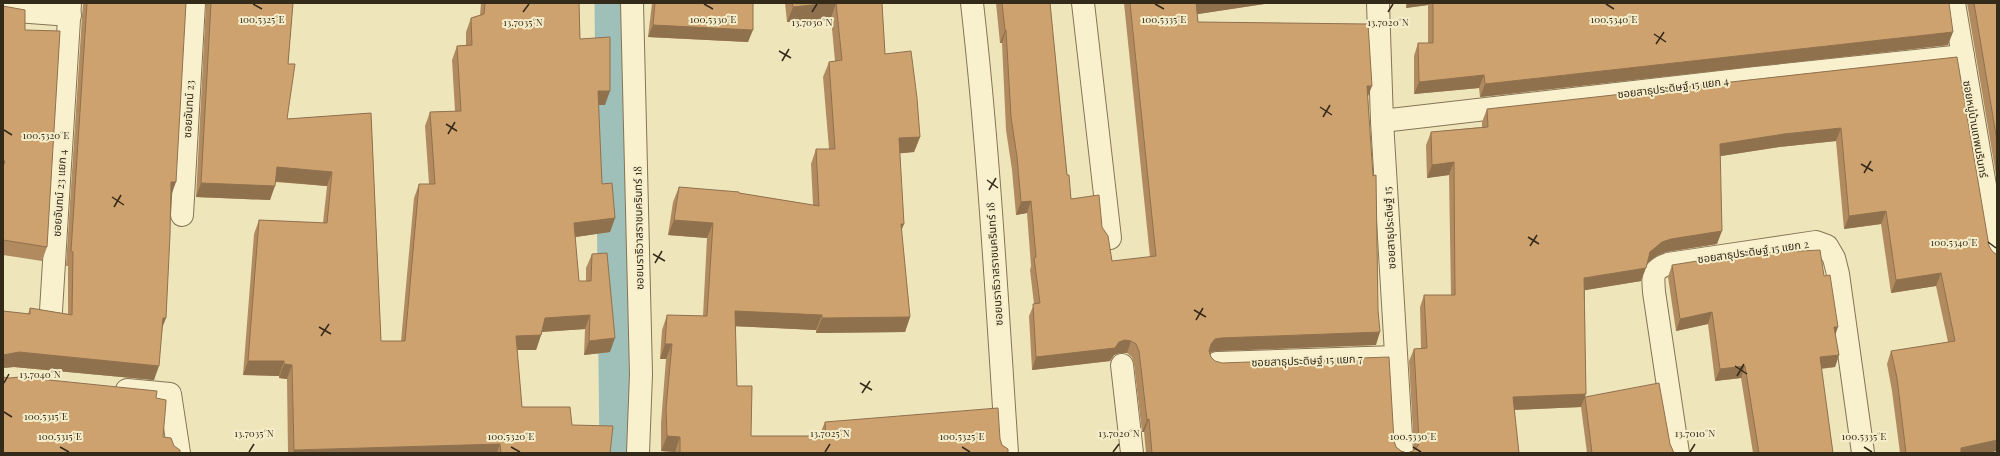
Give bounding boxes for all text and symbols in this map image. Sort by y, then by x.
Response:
text: 100.5325°E [239,12,285,26]
text: 100.5330°E [690,12,736,26]
text: 100.5335°E [1142,12,1186,26]
text: 100.5340°E [1591,12,1637,26]
text: 13.7035°N [503,15,543,29]
text: 13.7030°N [791,15,833,29]
text: 13.7020°N [1367,15,1409,29]
street label: ซอยสาธุประดิษฐ์ 15 แยก 4 [1616,73,1730,101]
street label: ซอยหมู่บ้านเทพนรินทร์ [1960,79,1992,179]
street label: ซอยจันทน์ 23 [179,80,197,138]
text: 100.5320°E [23,128,69,142]
street label: ซอยจันทน์ 23 แยก 4 [48,148,70,237]
street label: ซอยนราธิวาสราชนครินทร์ 18 [629,166,647,290]
street label: ซอยสาธุประดิษฐ์ 15 [1379,186,1399,270]
street label: ซอยนราธิวาสราชนครินทร์ 18 [982,201,1006,326]
text: 100.5340°E [1931,235,1977,249]
street label: ซอยสาธุประดิษฐ์ 15 แยก 2 [1696,236,1810,266]
street label: ซอยสาธุประดิษฐ์ 15 แยก 7 [1251,351,1363,369]
text: 13.7040°N [19,367,61,381]
text: 100.5315°E [24,409,68,423]
text: 13.7035°N [234,426,274,440]
text: 13.7025°N [810,426,850,440]
text: 13.7020°N [1098,426,1140,440]
text: 13.7010°N [1675,426,1715,440]
text: 100.5315°E [38,429,82,443]
text: 100.5320°E [488,429,534,443]
text: 100.5325°E [939,429,985,443]
text: 100.5330°E [1390,429,1436,443]
text: 100.5335°E [1842,429,1886,443]

